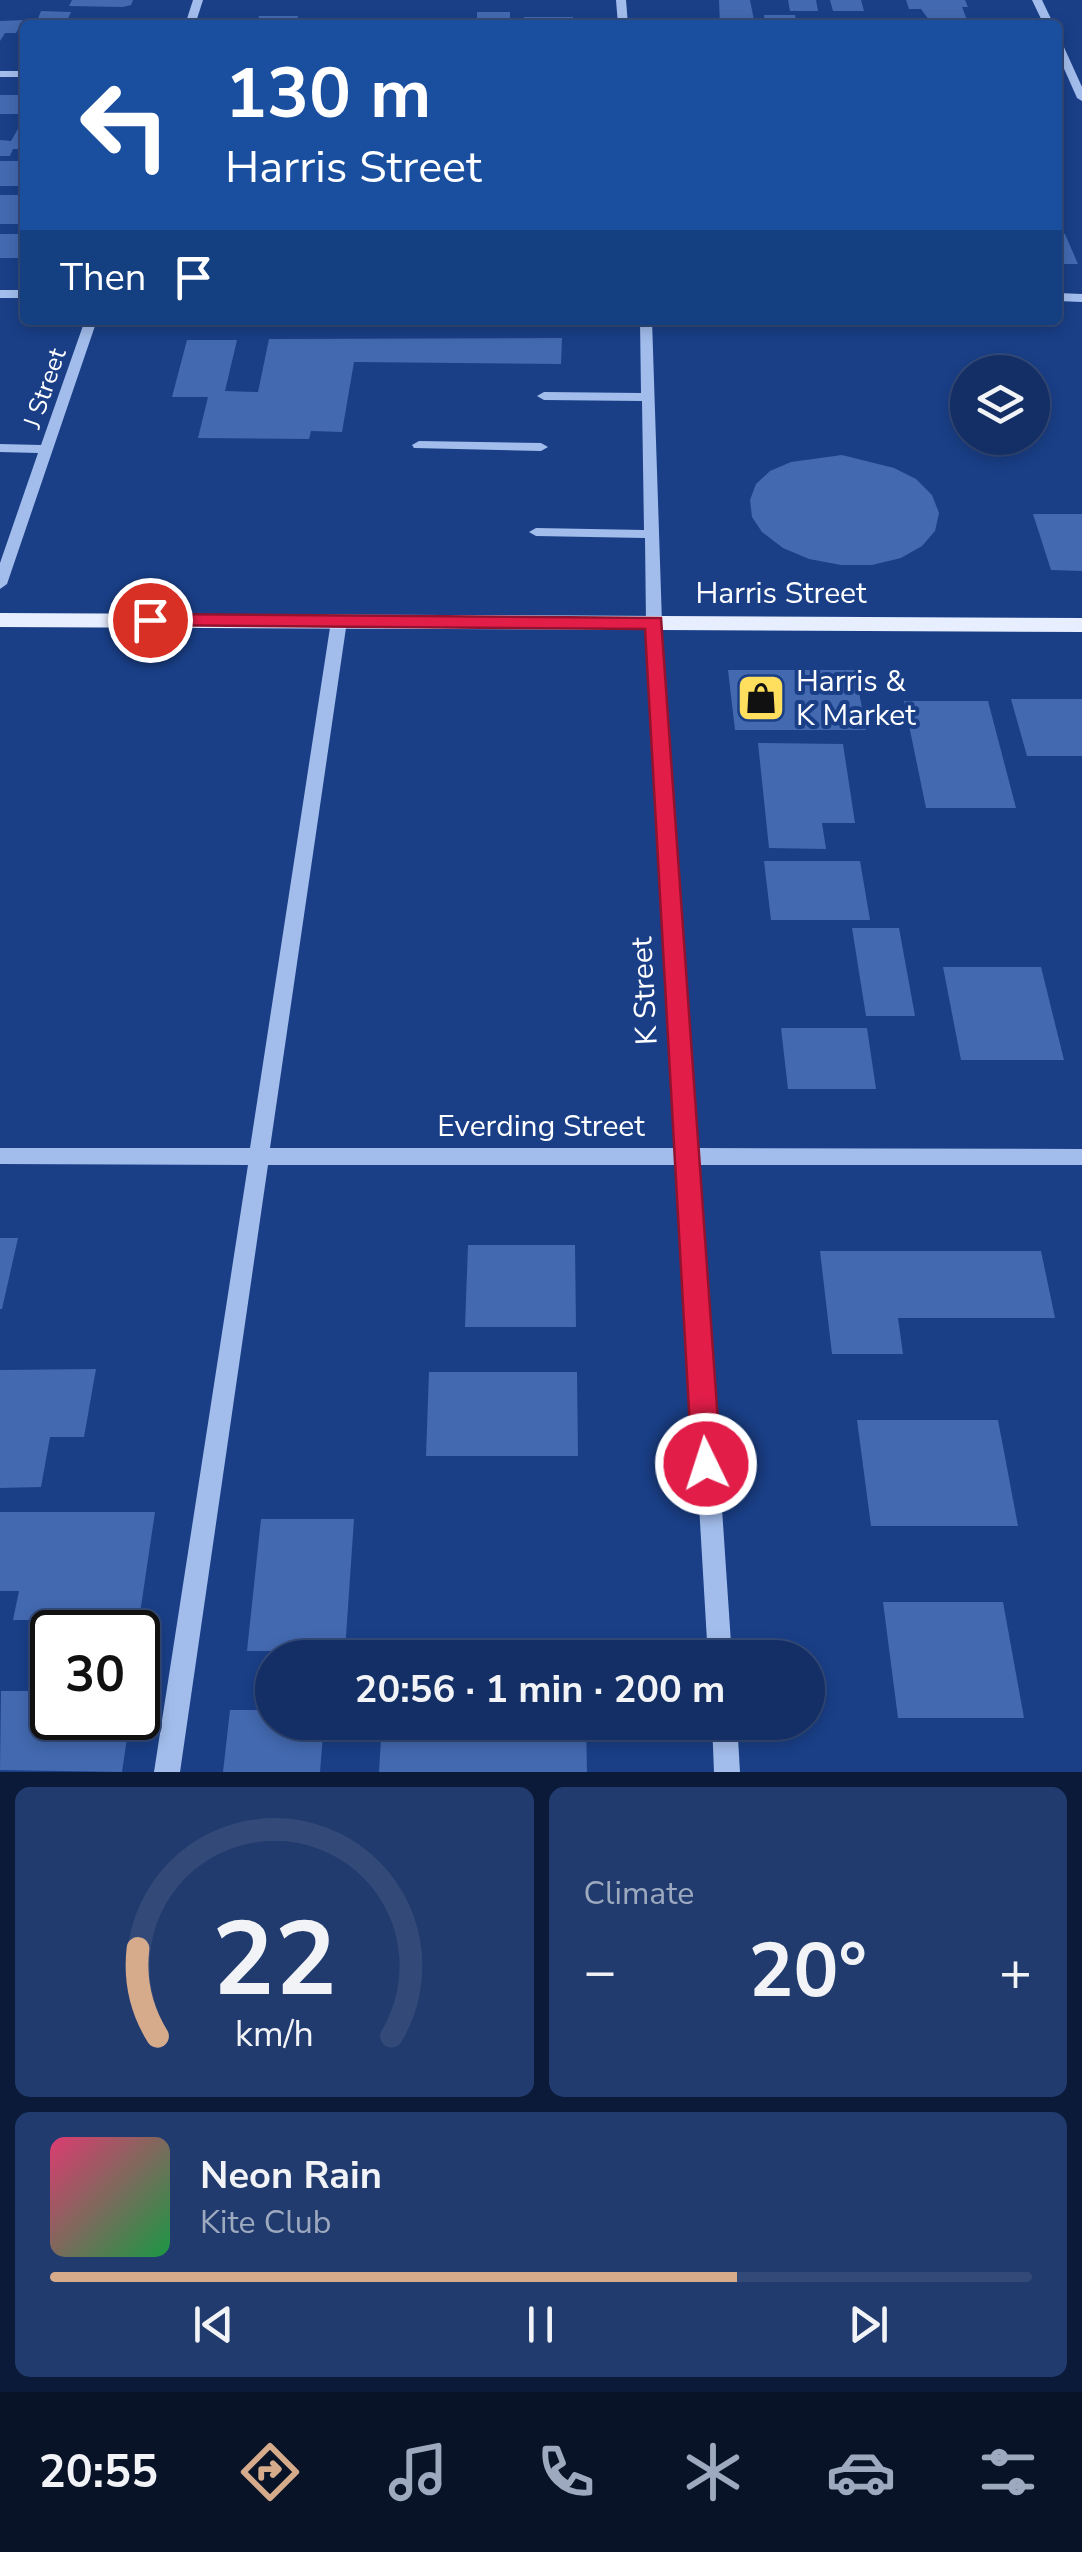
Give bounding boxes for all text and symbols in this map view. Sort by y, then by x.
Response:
text: 130 m [225,46,431,142]
icon: left [60,60,190,190]
text: Harris Street [225,137,482,198]
icon: arrive [166,250,221,305]
text: Then [60,252,146,303]
street label: J Street [15,343,75,434]
map controls [950,355,1050,455]
button: layers [950,355,1050,455]
street label: Harris Street [695,573,867,614]
pin [108,578,193,663]
icon: arrive [123,593,178,648]
place label: Harris & K Market [796,661,916,736]
shop icon: Harris & K Market [735,672,787,724]
street label: K Street [621,935,668,1046]
street label: Everding Street [437,1106,645,1147]
position arrow [654,1412,758,1516]
speed limit sign: 30 [30,1610,160,1740]
text: 20:56 · 1 min · 200 m [355,1664,725,1715]
text: Climate [584,1872,694,1915]
text: 22 [212,1889,337,2031]
text: 20° [749,1920,867,2022]
text: − [584,1934,617,2009]
text: + [999,1934,1032,2009]
text: km/h [235,2010,314,2059]
text: Neon Rain [200,2150,382,2201]
text: Kite Club [200,2201,331,2244]
icon: previous [186,2297,241,2352]
icon: pause [513,2297,568,2352]
icon: next [841,2297,896,2352]
icon: directions [235,2437,305,2507]
icon: music [383,2437,453,2507]
icon: phone [531,2437,601,2507]
icon: climate [678,2437,748,2507]
icon: car [826,2437,896,2507]
icon: filters [973,2437,1043,2507]
text: 20:55 [39,2442,158,2503]

